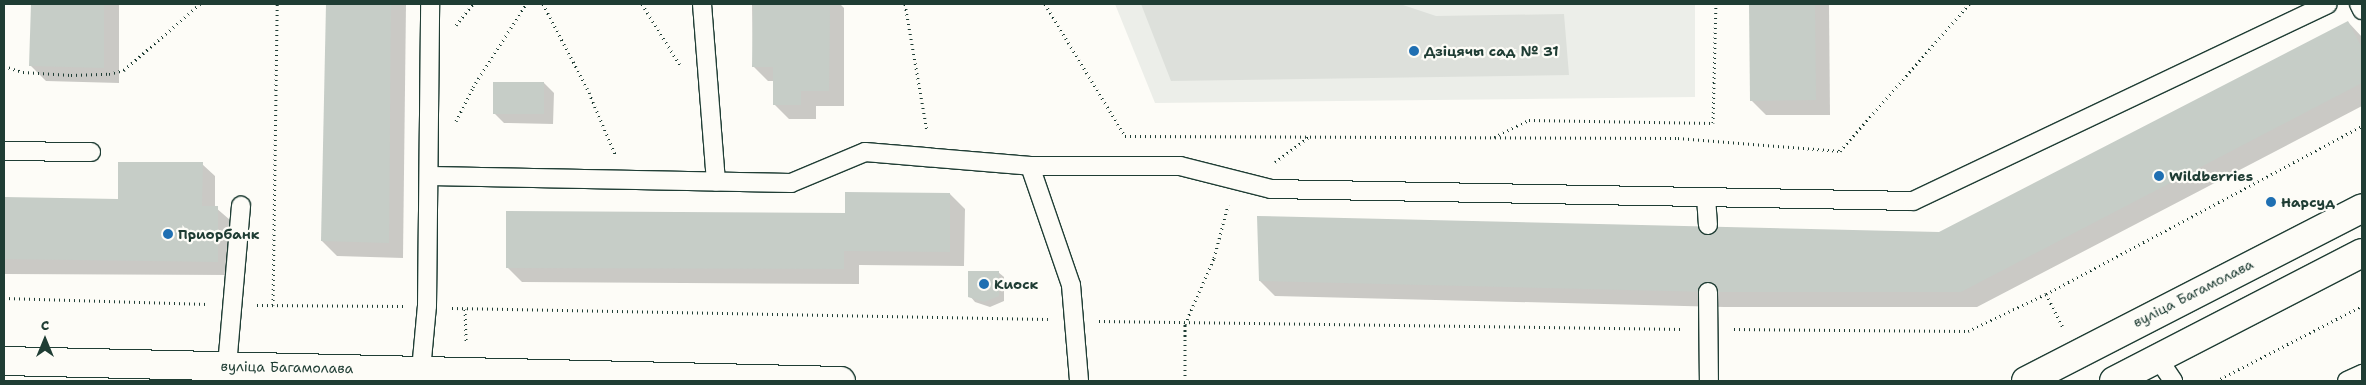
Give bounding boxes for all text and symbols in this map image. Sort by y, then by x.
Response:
place label: Дзіцячы сад № 31 [1424,43,1559,59]
marker: Дзіцячы сад № 31 [1408,45,1420,57]
place label: Wildberries [2169,168,2253,184]
marker: Wildberries [2153,170,2165,182]
place label: Нарсуд [2281,194,2335,210]
marker: Нарсуд [2265,196,2277,208]
place label: Приорбанк [178,226,260,242]
marker: Приорбанк [162,228,174,240]
street label: вуліца Багамолава [2130,255,2256,331]
place label: Киоск [994,276,1038,292]
marker: Киоск [978,278,990,290]
north arrow [20,315,70,365]
text: С [41,316,49,334]
street label: вуліца Багамолава [220,357,354,377]

